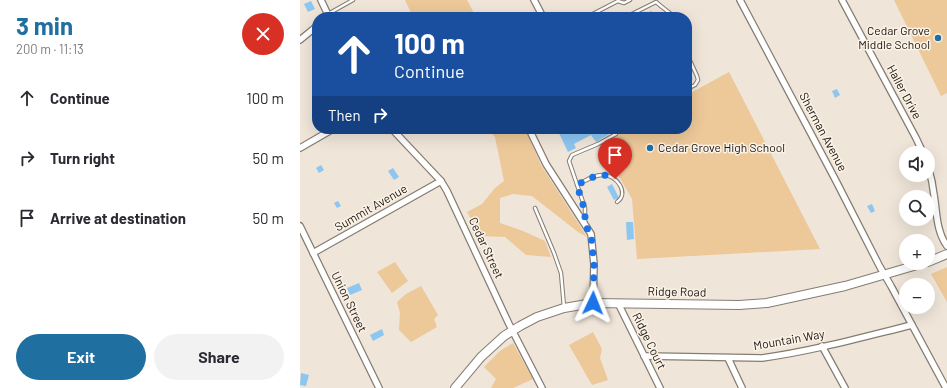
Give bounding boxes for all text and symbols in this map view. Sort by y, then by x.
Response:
text: 3 min [16,11,73,40]
button: close [242,13,284,55]
place label: Cedar Grove Middle School [858,23,930,51]
text: 100 m [394,26,465,60]
icon: ahead [328,28,380,80]
marker: Cedar Grove Middle School [933,33,943,43]
text: 200 m · 11:13 [16,41,84,57]
text: Continue [394,60,465,82]
street label: Haller Drive [885,62,925,121]
icon: ahead [16,87,38,109]
text: Continue [50,89,110,107]
text: 100 m [246,89,284,107]
street label: Sherman Avenue [797,90,851,173]
icon: right [369,104,391,126]
text: Then [328,106,361,124]
pin [598,138,632,179]
place label: Cedar Grove High School [658,140,785,154]
marker: Cedar Grove High School [645,143,655,153]
icon: arrive [604,144,626,166]
map controls [899,146,935,314]
button: sound [899,146,935,182]
icon: right [16,147,38,169]
text: Turn right [50,149,115,167]
text: 50 m [252,149,284,167]
street label: Summit Avenue [332,181,409,234]
button: search [899,190,935,226]
icon: arrive [16,207,38,229]
text: Arrive at destination [50,209,186,227]
text: 50 m [252,209,284,227]
street label: Cedar Street [467,215,507,280]
button: + [899,234,935,270]
street label: Union Street [329,269,371,334]
button: − [899,278,935,314]
position arrow [572,282,614,324]
street label: Ridge Road [648,283,706,299]
street label: Ridge Court [630,310,670,371]
street label: Mountain Way [752,326,826,352]
button: Exit [16,334,146,380]
button: Share [154,334,284,380]

